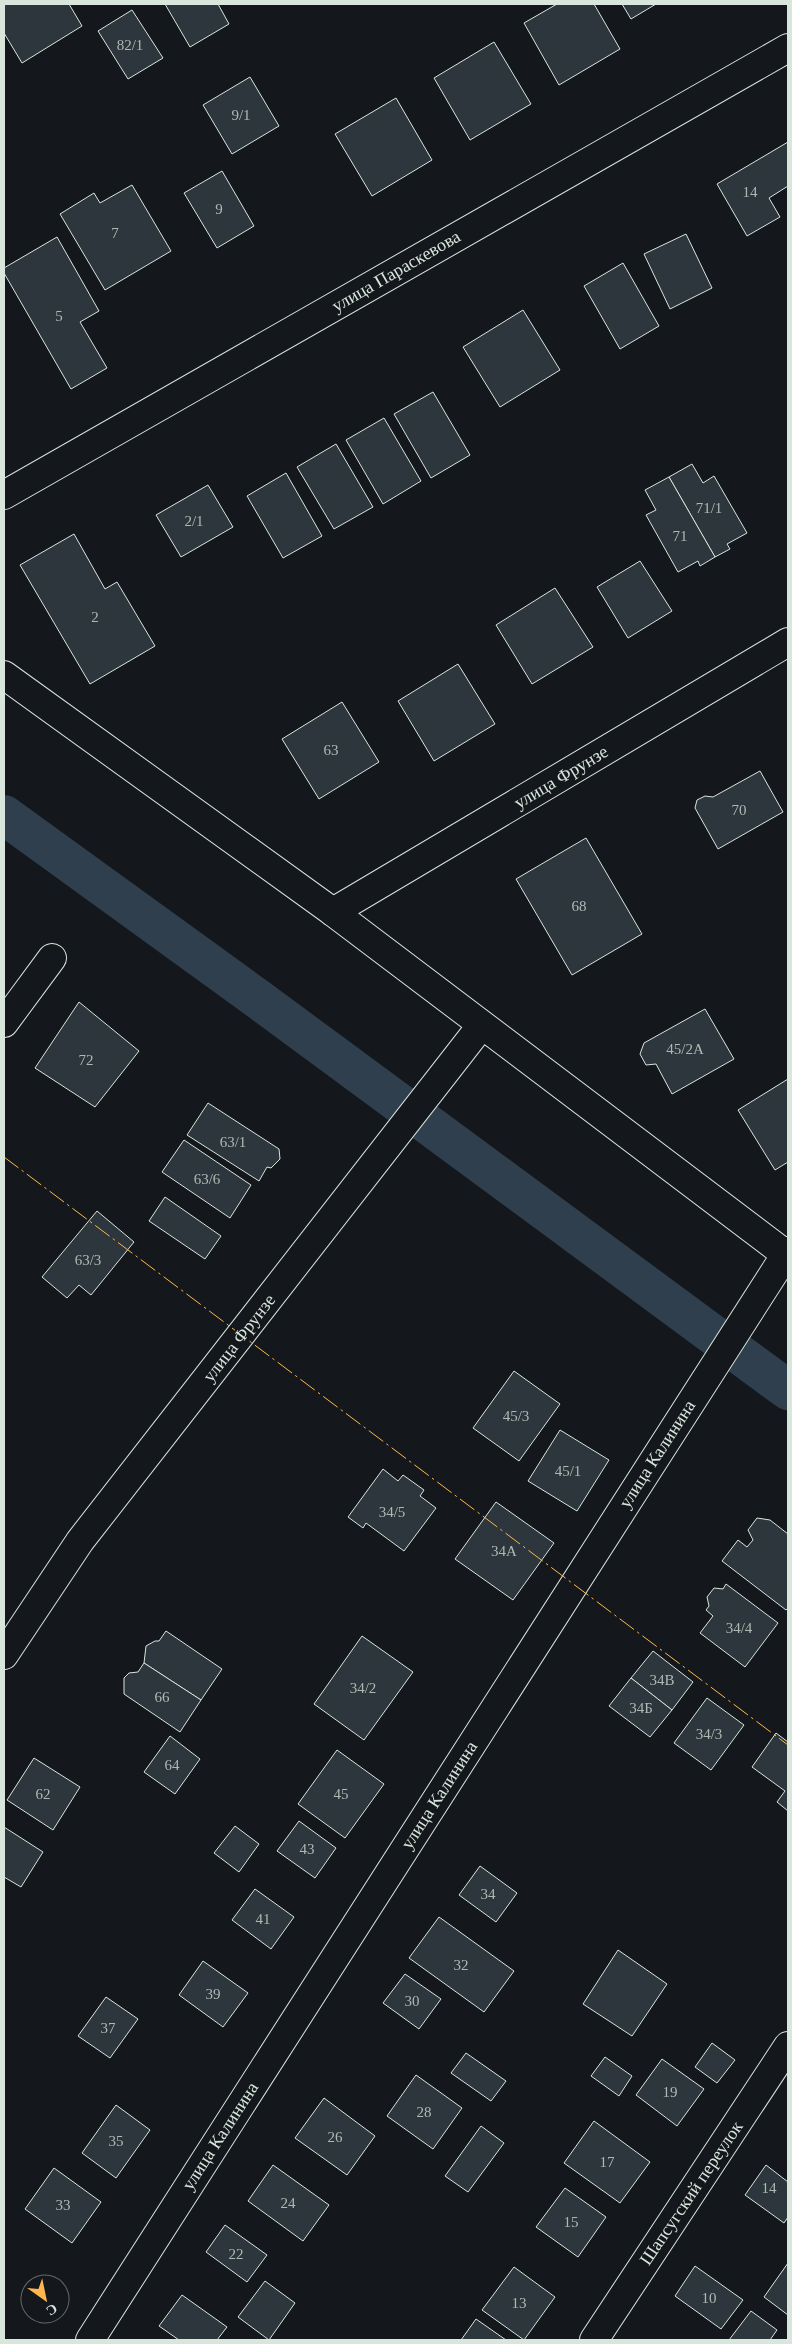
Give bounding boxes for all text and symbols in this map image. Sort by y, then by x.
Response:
house number: 82/1 [117,37,143,53]
house number: 9/1 [231,107,251,123]
house number: 14 [743,184,758,200]
house number: 9 [215,201,223,217]
house number: 7 [111,225,119,241]
street label: улица Параскевова [328,226,464,316]
house number: 5 [55,308,63,324]
house number: 71/1 [696,500,722,516]
house number: 2/1 [184,513,204,529]
house number: 71 [673,528,688,544]
house number: 2 [91,609,99,625]
street label: улица Фрунзе [511,741,611,813]
house number: 63 [324,742,339,758]
house number: 70 [732,802,747,818]
house number: 68 [572,898,587,914]
house number: 45/2А [666,1041,704,1057]
house number: 72 [79,1052,94,1068]
house number: 63/1 [220,1134,246,1150]
house number: 63/6 [194,1171,221,1187]
house number: 63/3 [75,1252,101,1268]
street label: улица Фрунзе [199,1290,279,1386]
street label: улица Калинина [615,1396,699,1512]
house number: 45/3 [503,1408,529,1424]
house number: 45/1 [555,1463,581,1479]
house number: 34/5 [379,1504,405,1520]
house number: 34А [491,1543,517,1559]
house number: 34/4 [726,1620,753,1636]
house number: 34В [649,1672,675,1688]
house number: 34/2 [350,1680,376,1696]
house number: 66 [155,1689,170,1705]
house number: 34Б [629,1700,653,1716]
house number: 34/3 [696,1726,722,1742]
street label: улица Калинина [397,1737,481,1853]
house number: 64 [165,1757,180,1773]
house number: 62 [36,1786,51,1802]
house number: 45 [334,1786,349,1802]
house number: 43 [300,1841,315,1857]
house number: 34 [481,1886,496,1902]
house number: 41 [256,1911,271,1927]
house number: 32 [454,1957,469,1973]
house number: 39 [206,1986,221,2002]
house number: 30 [405,1993,420,2009]
house number: 37 [101,2020,116,2036]
street label: улица Калинина [178,2078,262,2194]
house number: 19 [663,2084,678,2100]
house number: 28 [417,2104,432,2120]
street label: Шапсугский переулок [635,2117,747,2269]
house number: 26 [328,2129,343,2145]
house number: 35 [109,2133,124,2149]
house number: 17 [600,2154,615,2170]
house number: 14 [762,2180,777,2196]
house number: 24 [281,2195,296,2211]
house number: 33 [56,2197,71,2213]
house number: 15 [564,2214,579,2230]
house number: 22 [229,2246,244,2262]
north arrow [20,2274,70,2324]
house number: 10 [702,2290,717,2306]
house number: 13 [512,2295,527,2311]
text: С [43,2300,60,2319]

